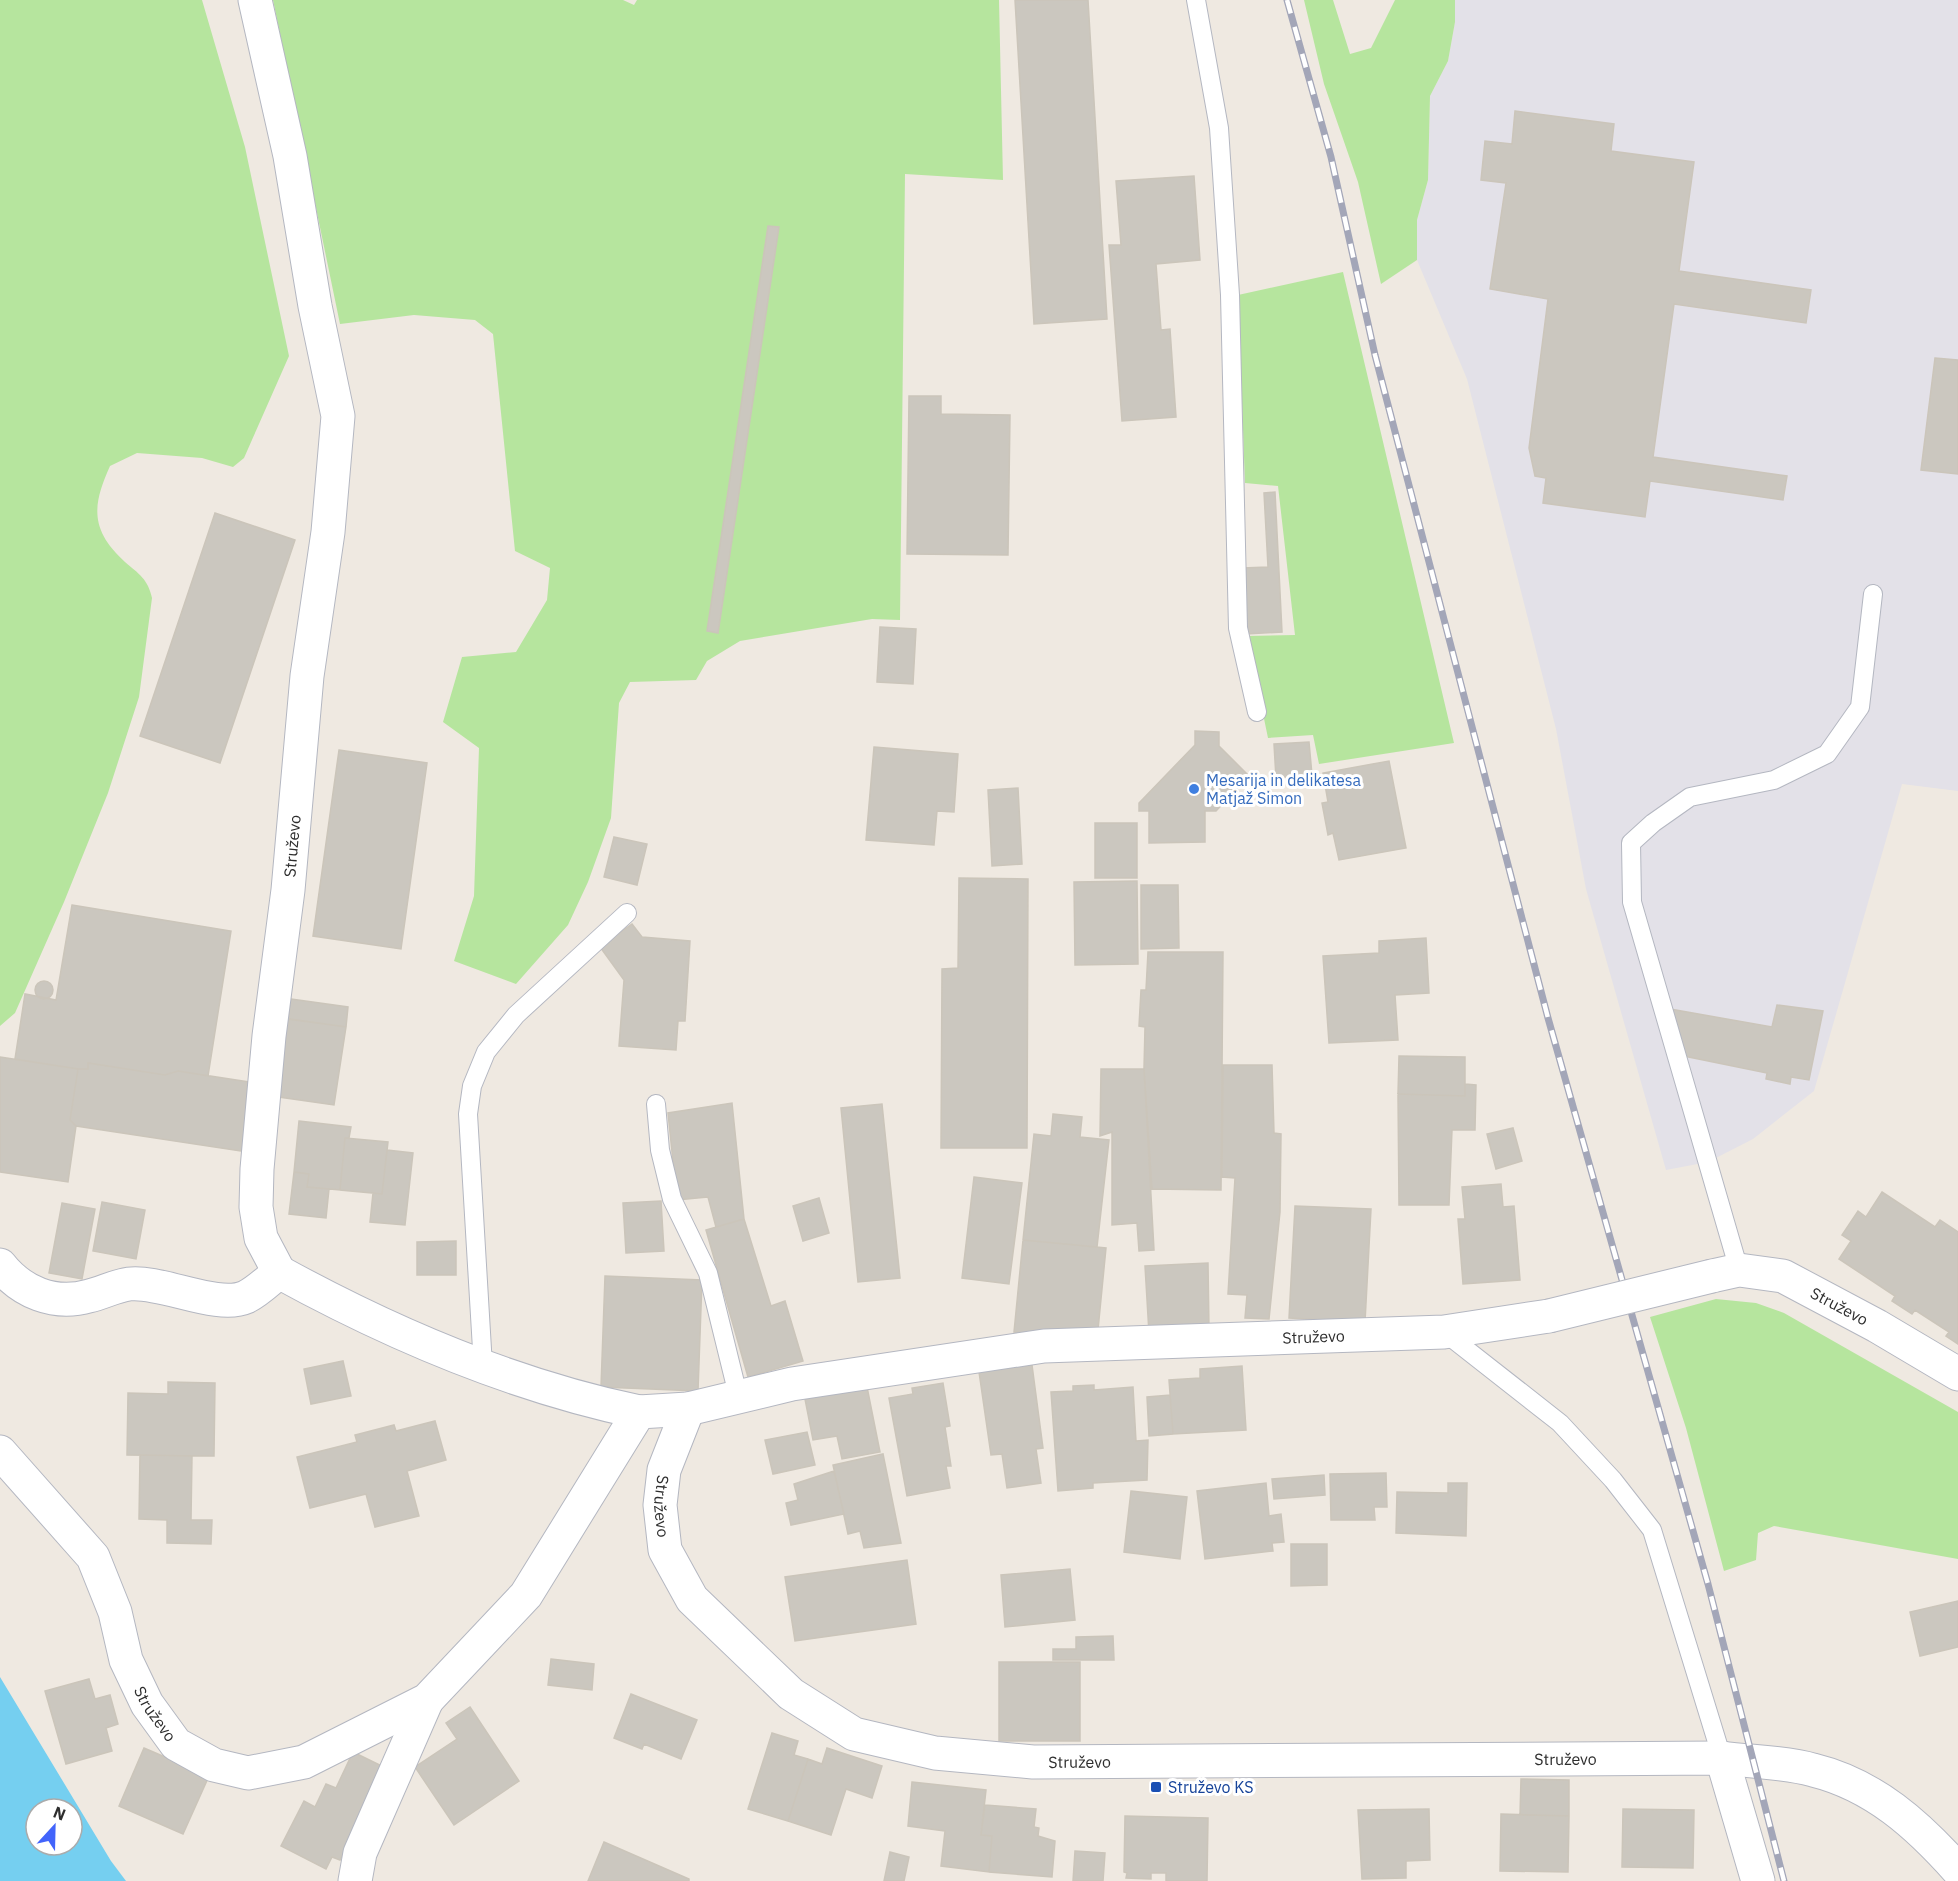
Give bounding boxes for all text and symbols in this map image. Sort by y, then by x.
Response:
place label: Mesarija in delikatesa Matjaž Simon [1206,770,1362,808]
marker: Mesarija in delikatesa Matjaž Simon [1187,782,1201,796]
street label: Struževo [279,814,305,878]
street label: Struževo [1807,1283,1872,1330]
street label: Struževo [1282,1325,1345,1348]
street label: Struževo [650,1474,674,1538]
street label: Struževo [130,1683,181,1745]
street label: Struževo [1534,1749,1597,1769]
street label: Struževo [1048,1752,1111,1772]
place label: Struževo KS [1168,1777,1254,1797]
marker: Struževo KS [1149,1780,1163,1794]
north arrow [24,1797,84,1857]
text: N [50,1802,69,1825]

